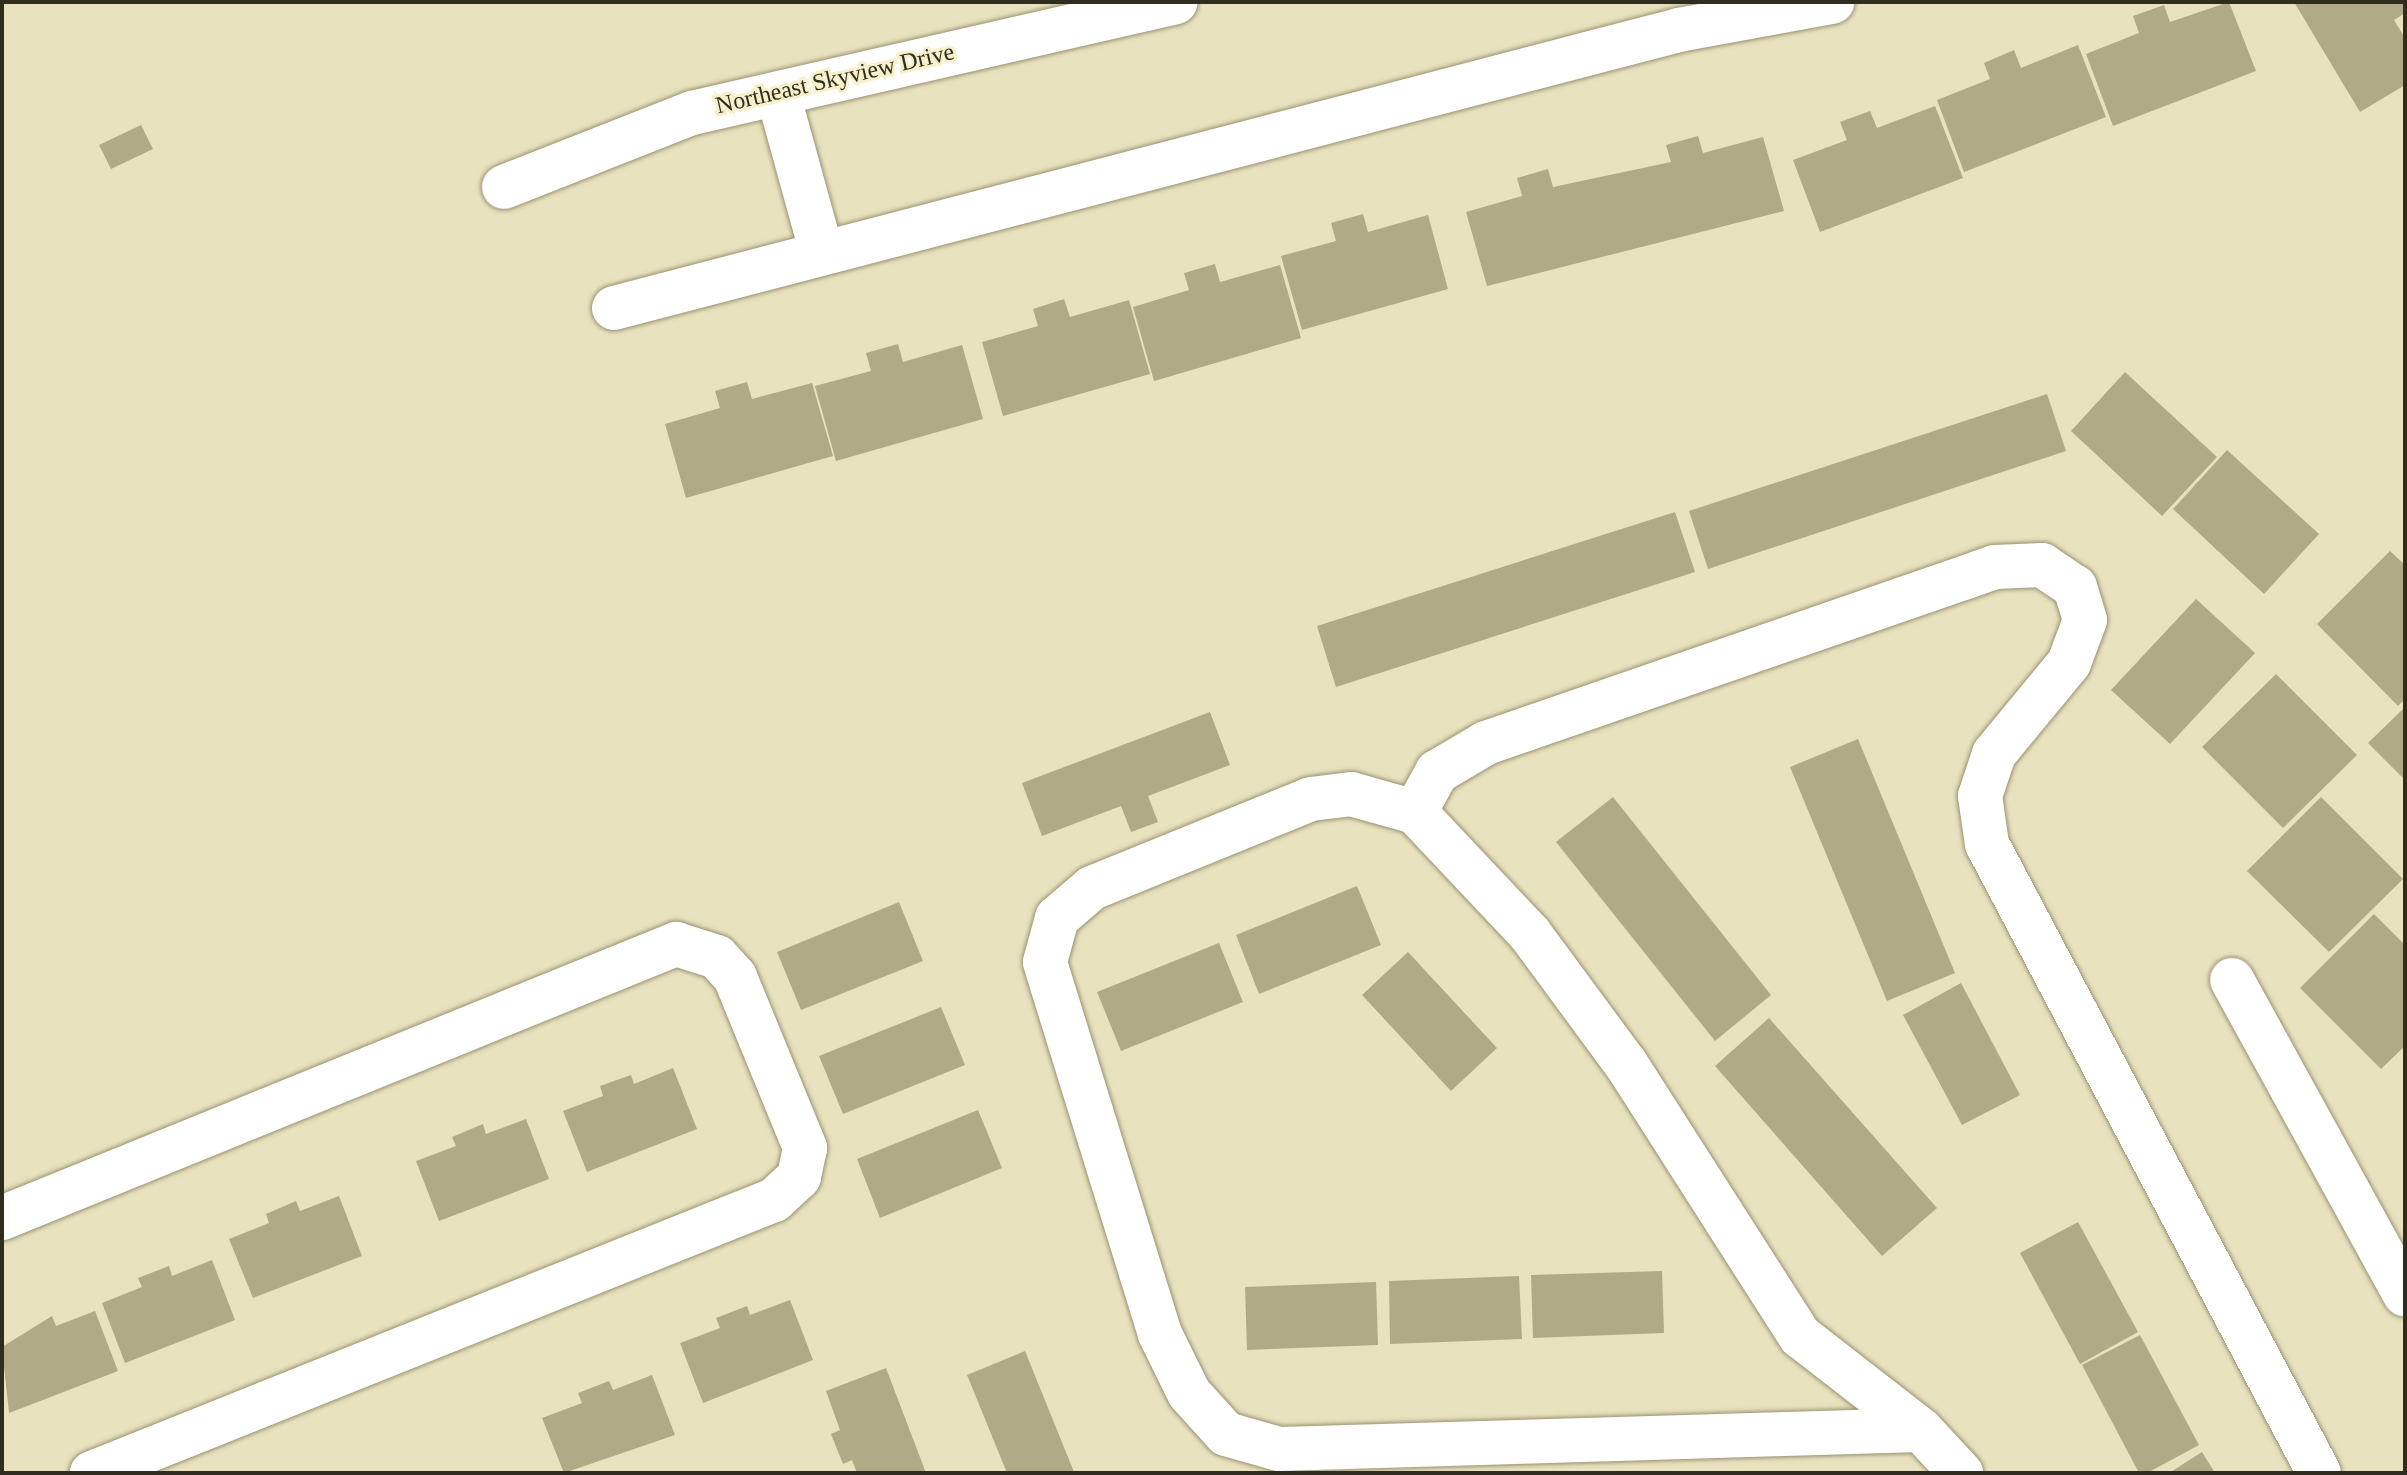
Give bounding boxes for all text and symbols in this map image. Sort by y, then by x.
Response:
street label: Northeast Skyview Drive [713,38,957,120]

